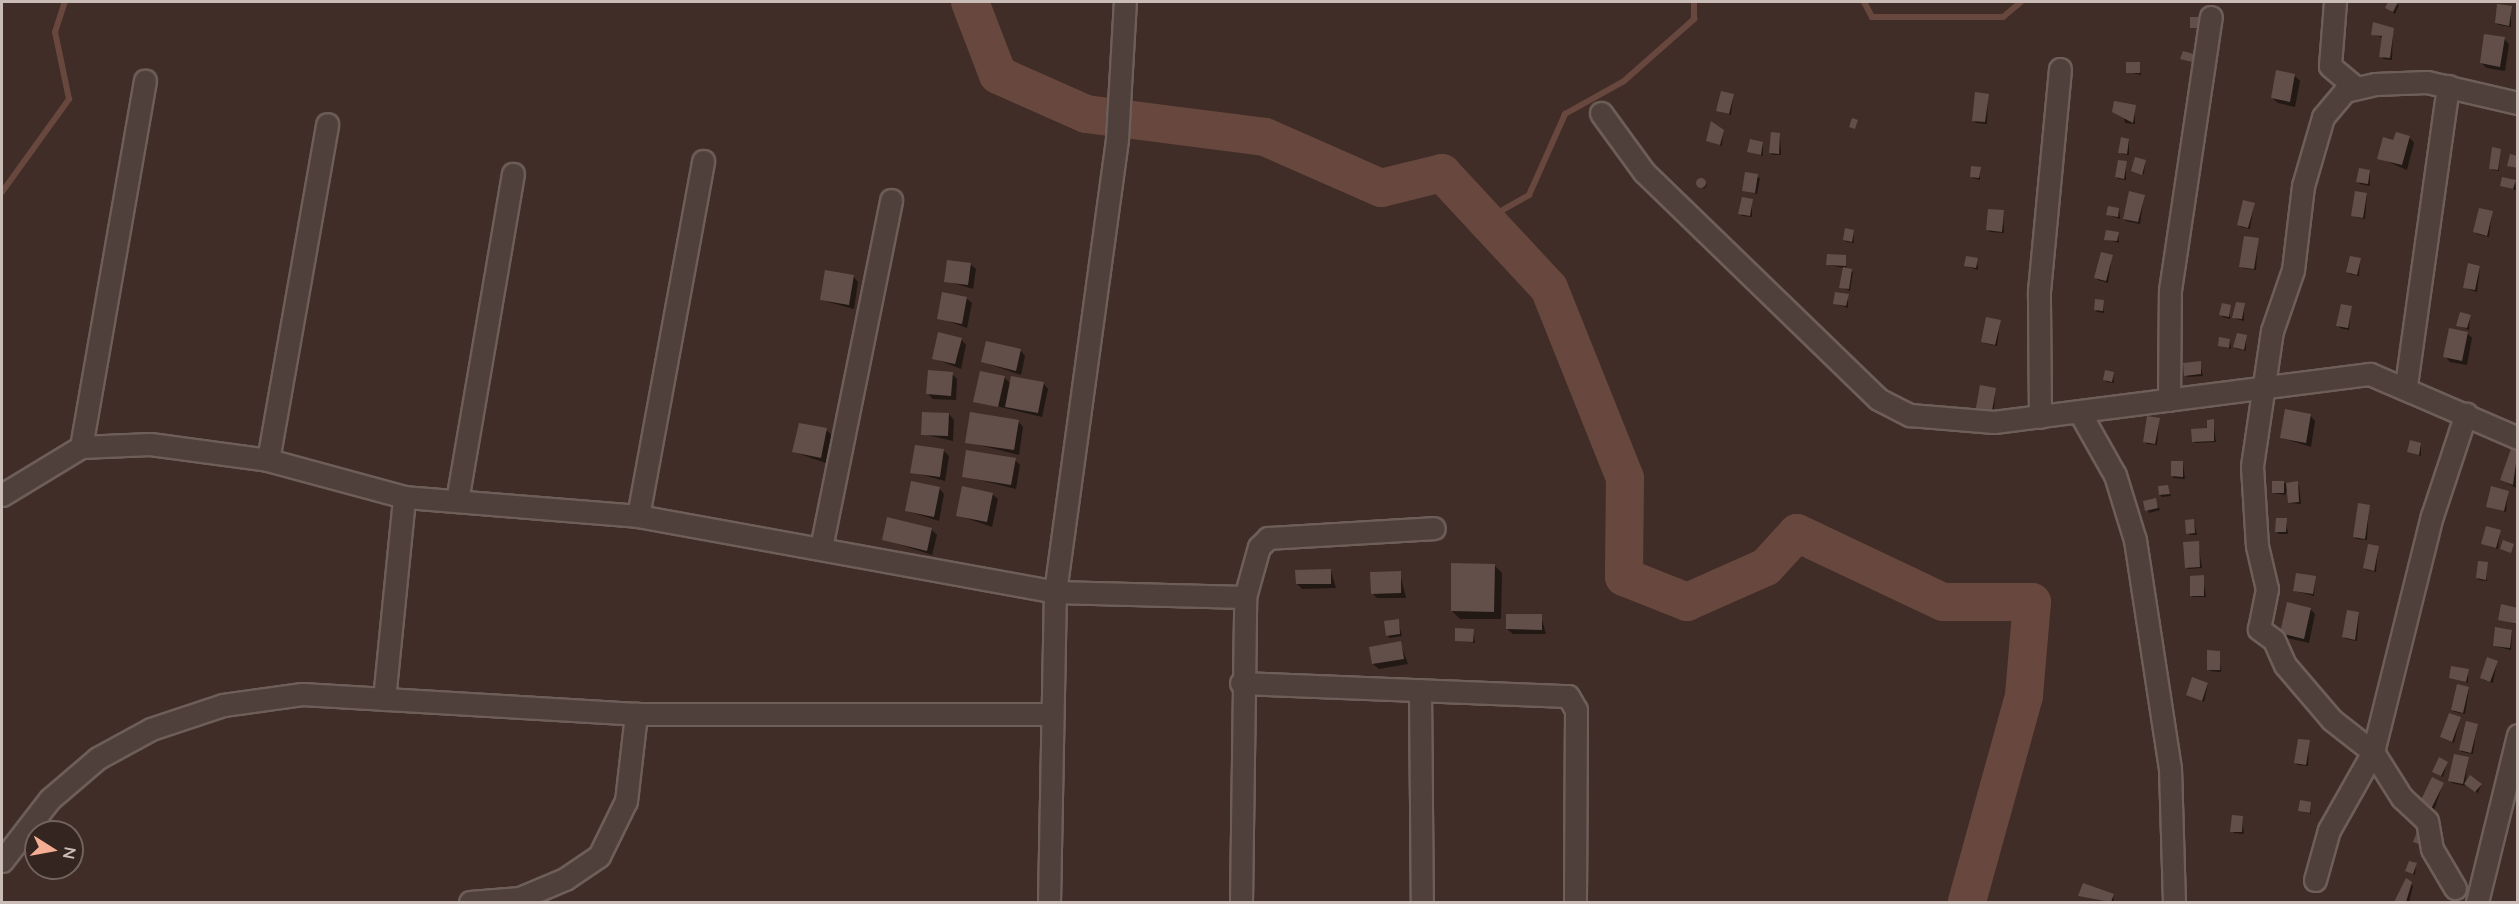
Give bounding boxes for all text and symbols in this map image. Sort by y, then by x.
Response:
north arrow [24,820,84,880]
text: N [59,845,81,861]

